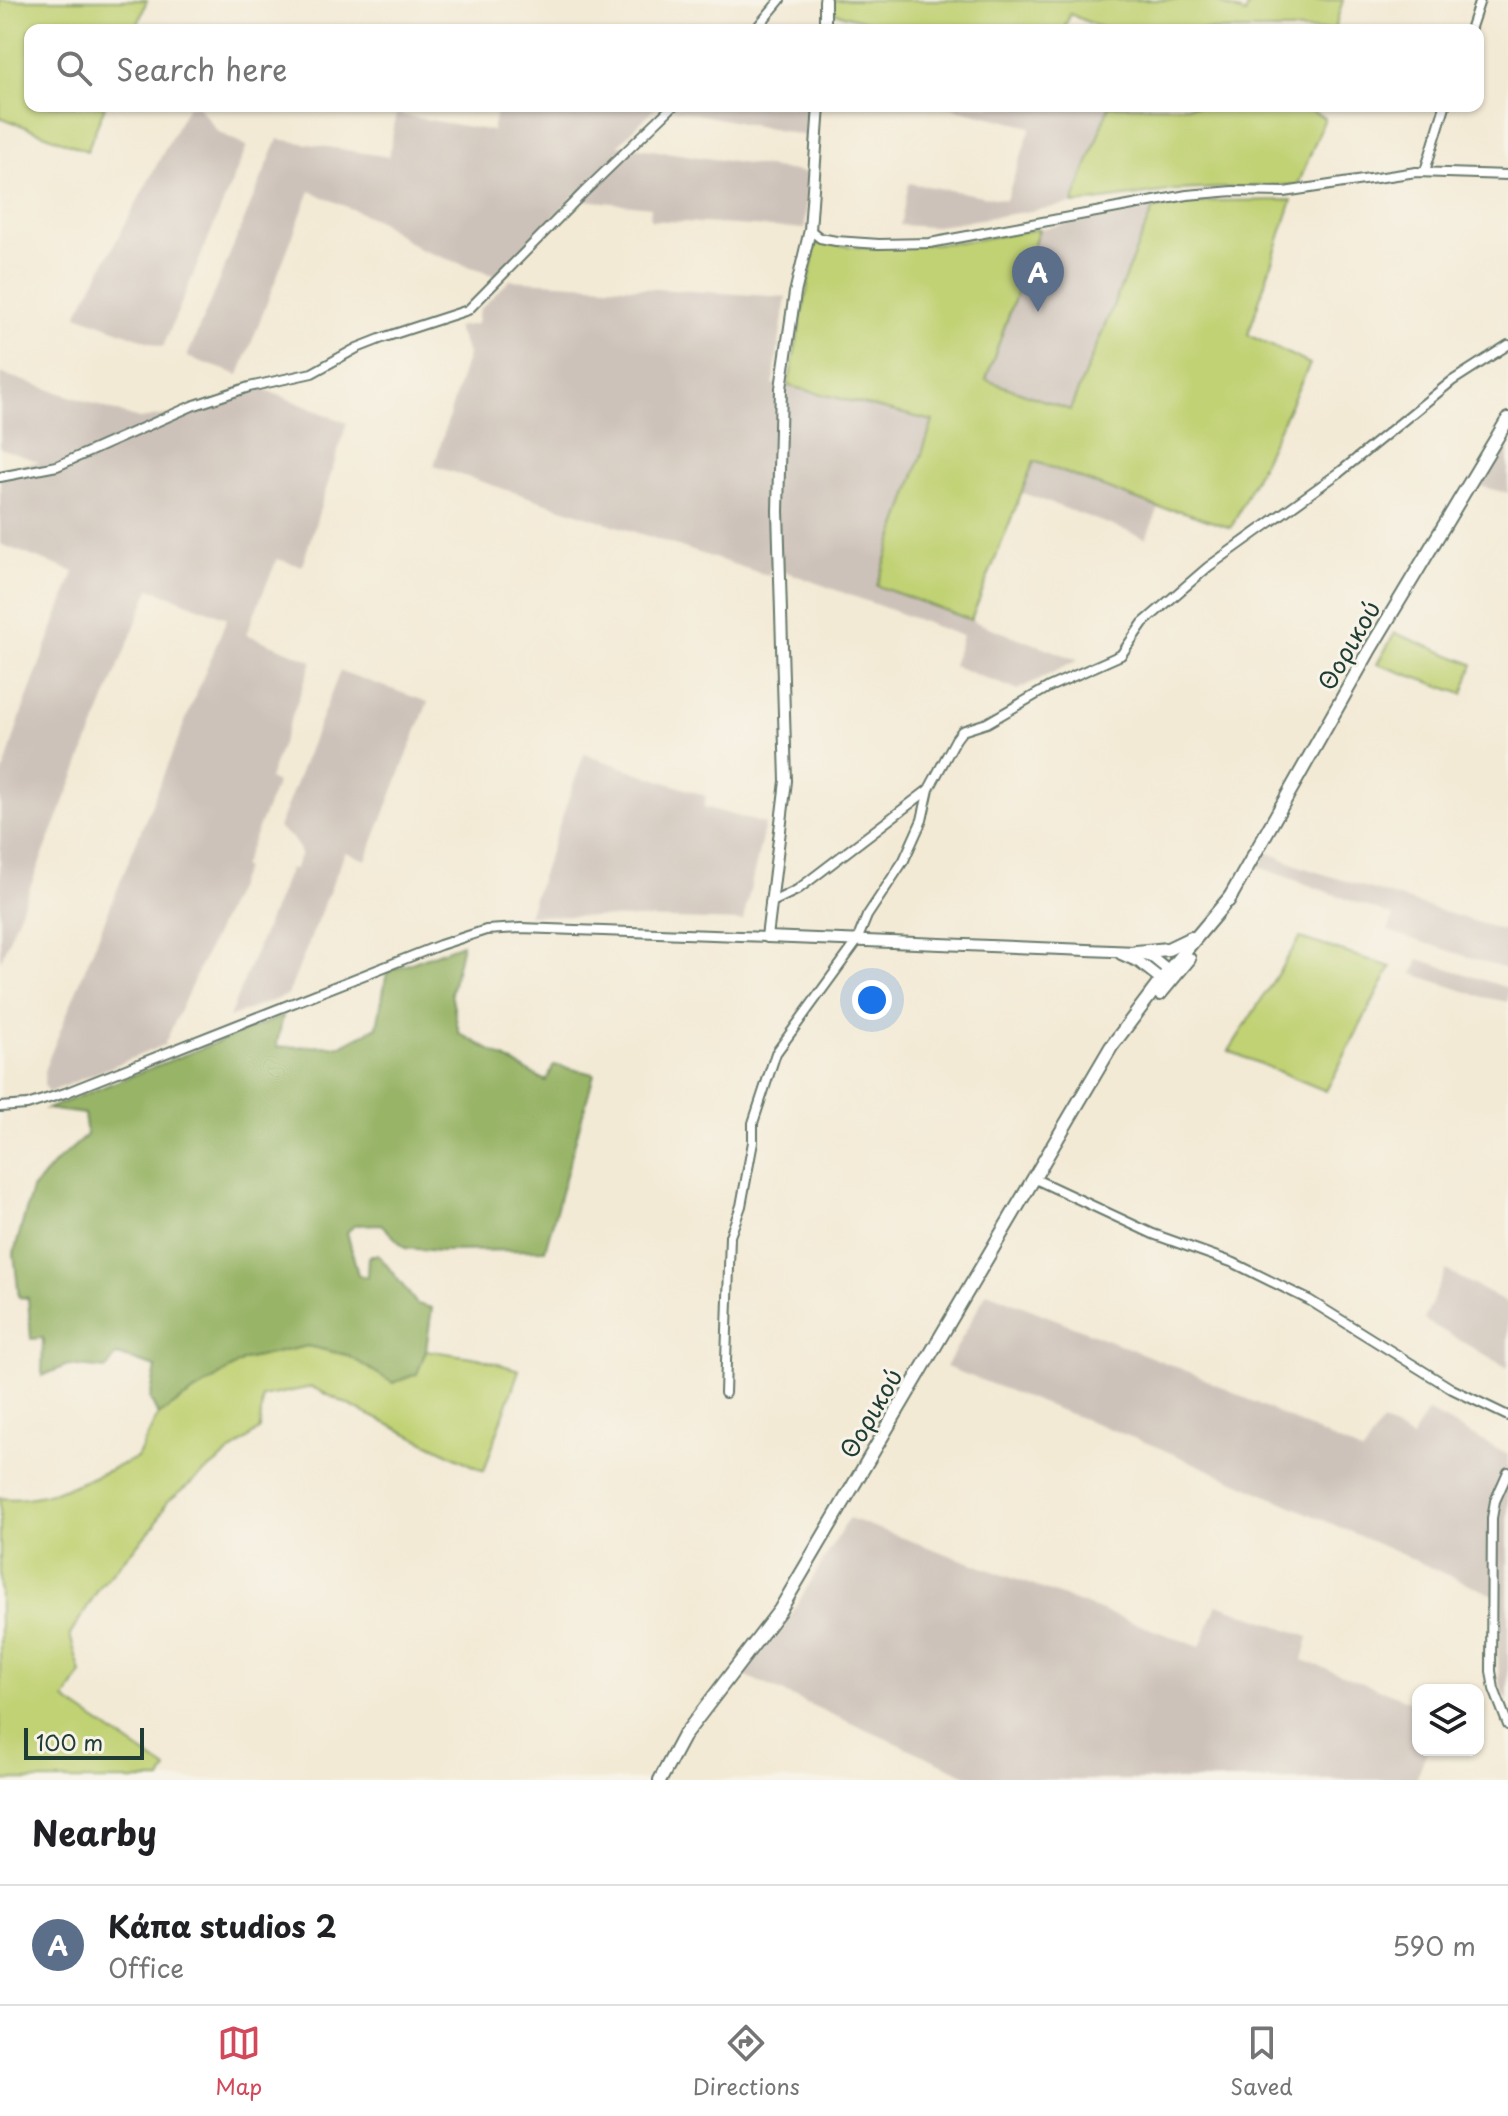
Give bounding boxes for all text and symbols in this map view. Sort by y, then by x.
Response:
search box [24,24,1484,112]
icon: search [52,46,96,90]
text: Search here [116,46,288,91]
pin: A [1012,246,1064,312]
street label: Θορικού [1308,593,1388,697]
your location [852,980,892,1020]
street label: Θορικού [830,1361,910,1465]
map controls [1412,1684,1484,1756]
button: layers [1412,1684,1484,1756]
scale bar [24,1724,144,1760]
text: 100 m [36,1725,103,1758]
text: Nearby [32,1806,157,1858]
text: Κάπα studios 2 [108,1903,336,1948]
text: A [48,1926,68,1965]
text: 590 m [1392,1926,1476,1965]
text: Office [108,1948,184,1987]
tab: Map [215,2021,262,2102]
tab: Directions [693,2021,800,2102]
tab: Saved [1230,2021,1293,2102]

